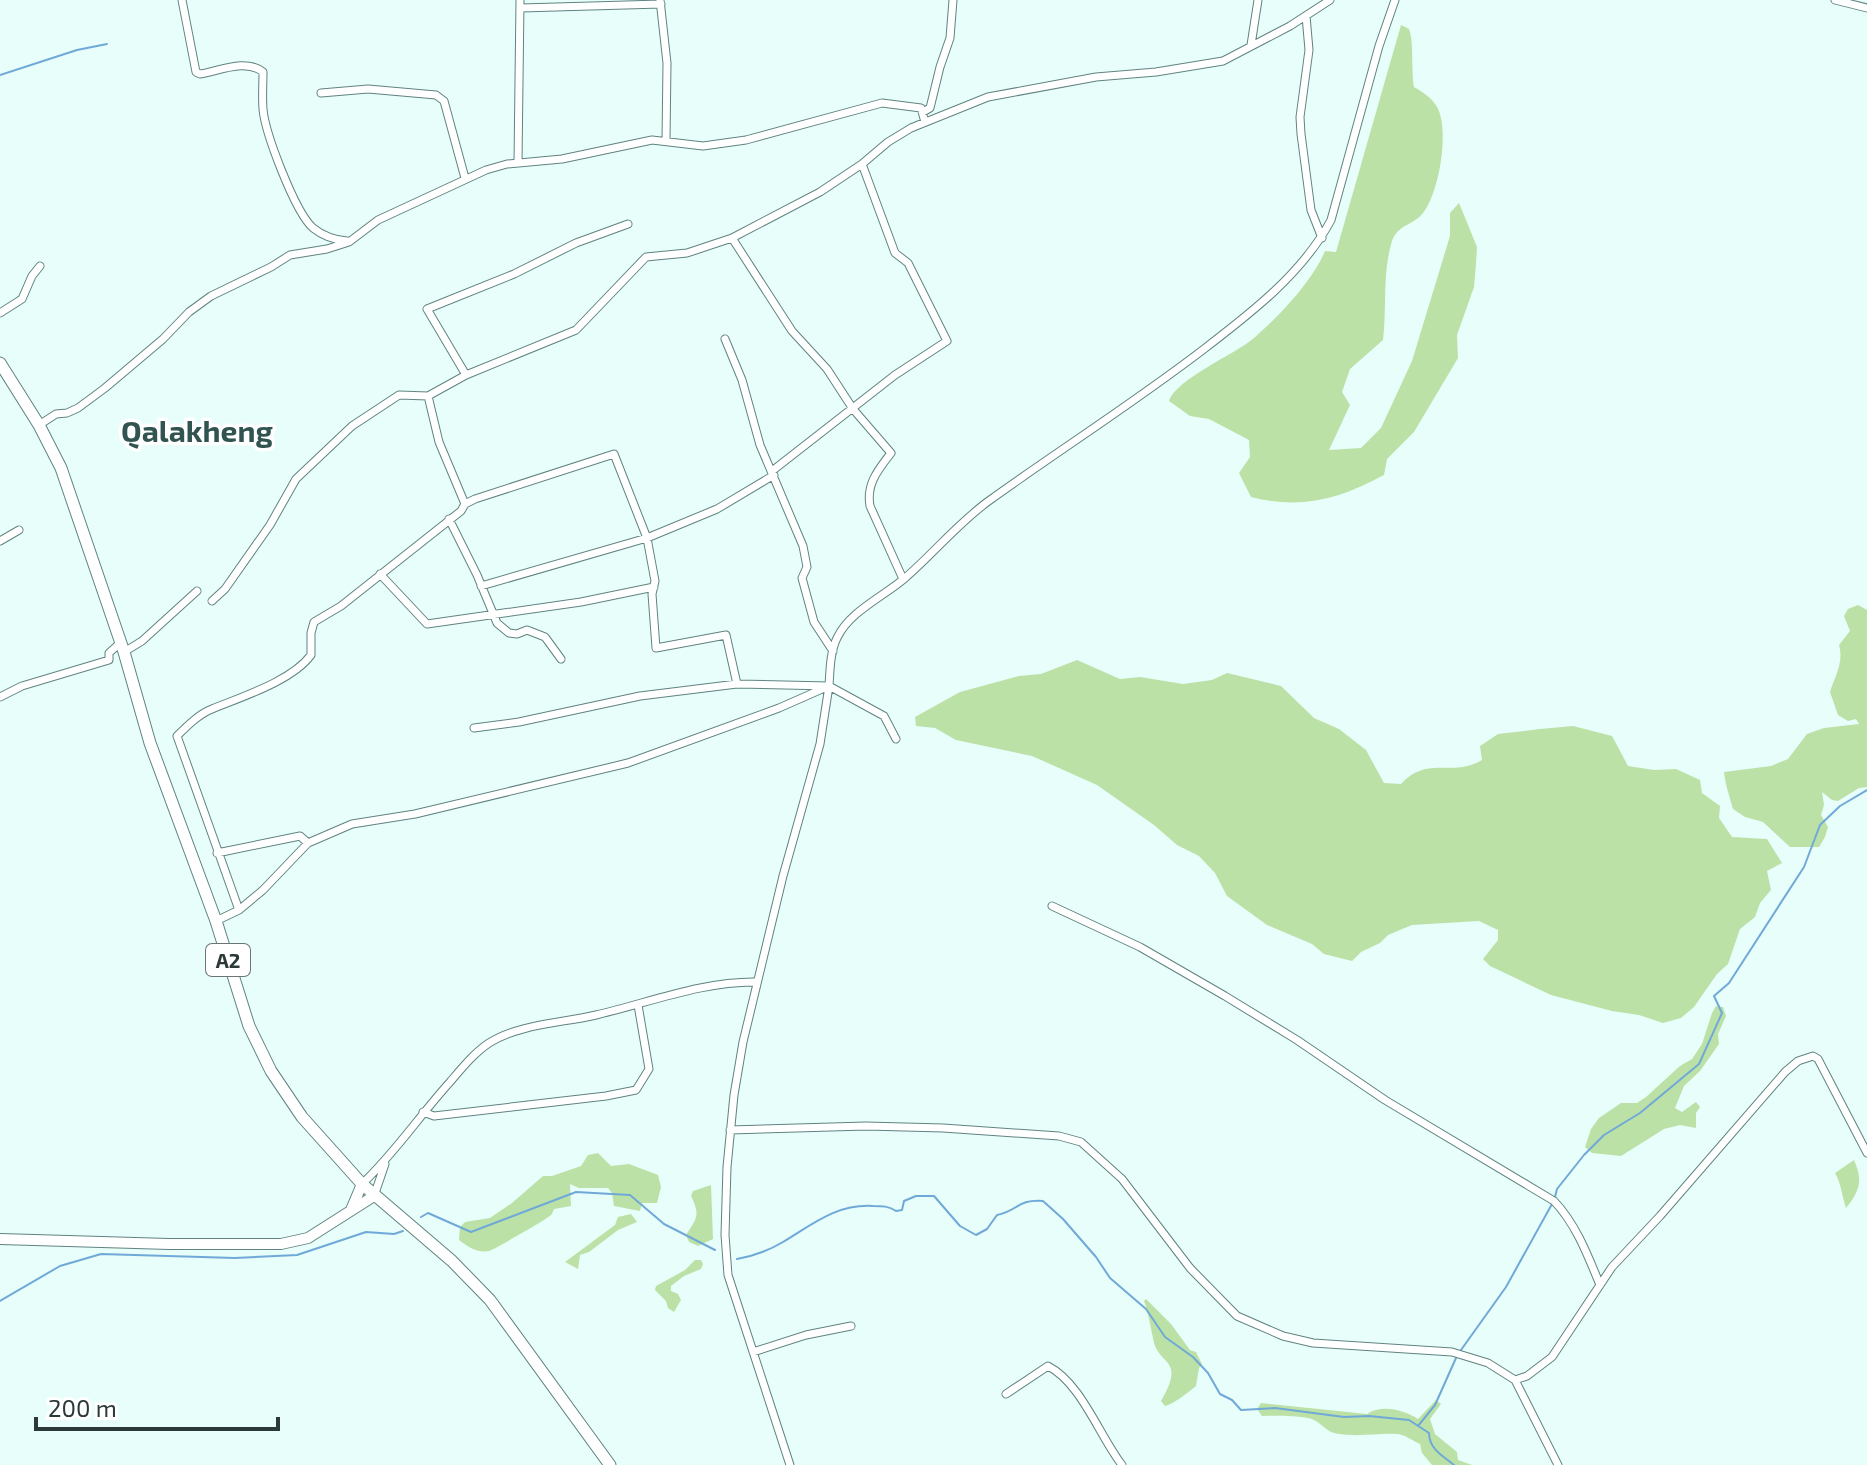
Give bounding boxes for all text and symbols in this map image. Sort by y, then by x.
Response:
district label: Qalakheng [121,412,273,449]
road number: A2 [206,944,250,976]
scale bar [36,1381,278,1431]
text: 200 m [48,1393,117,1422]

